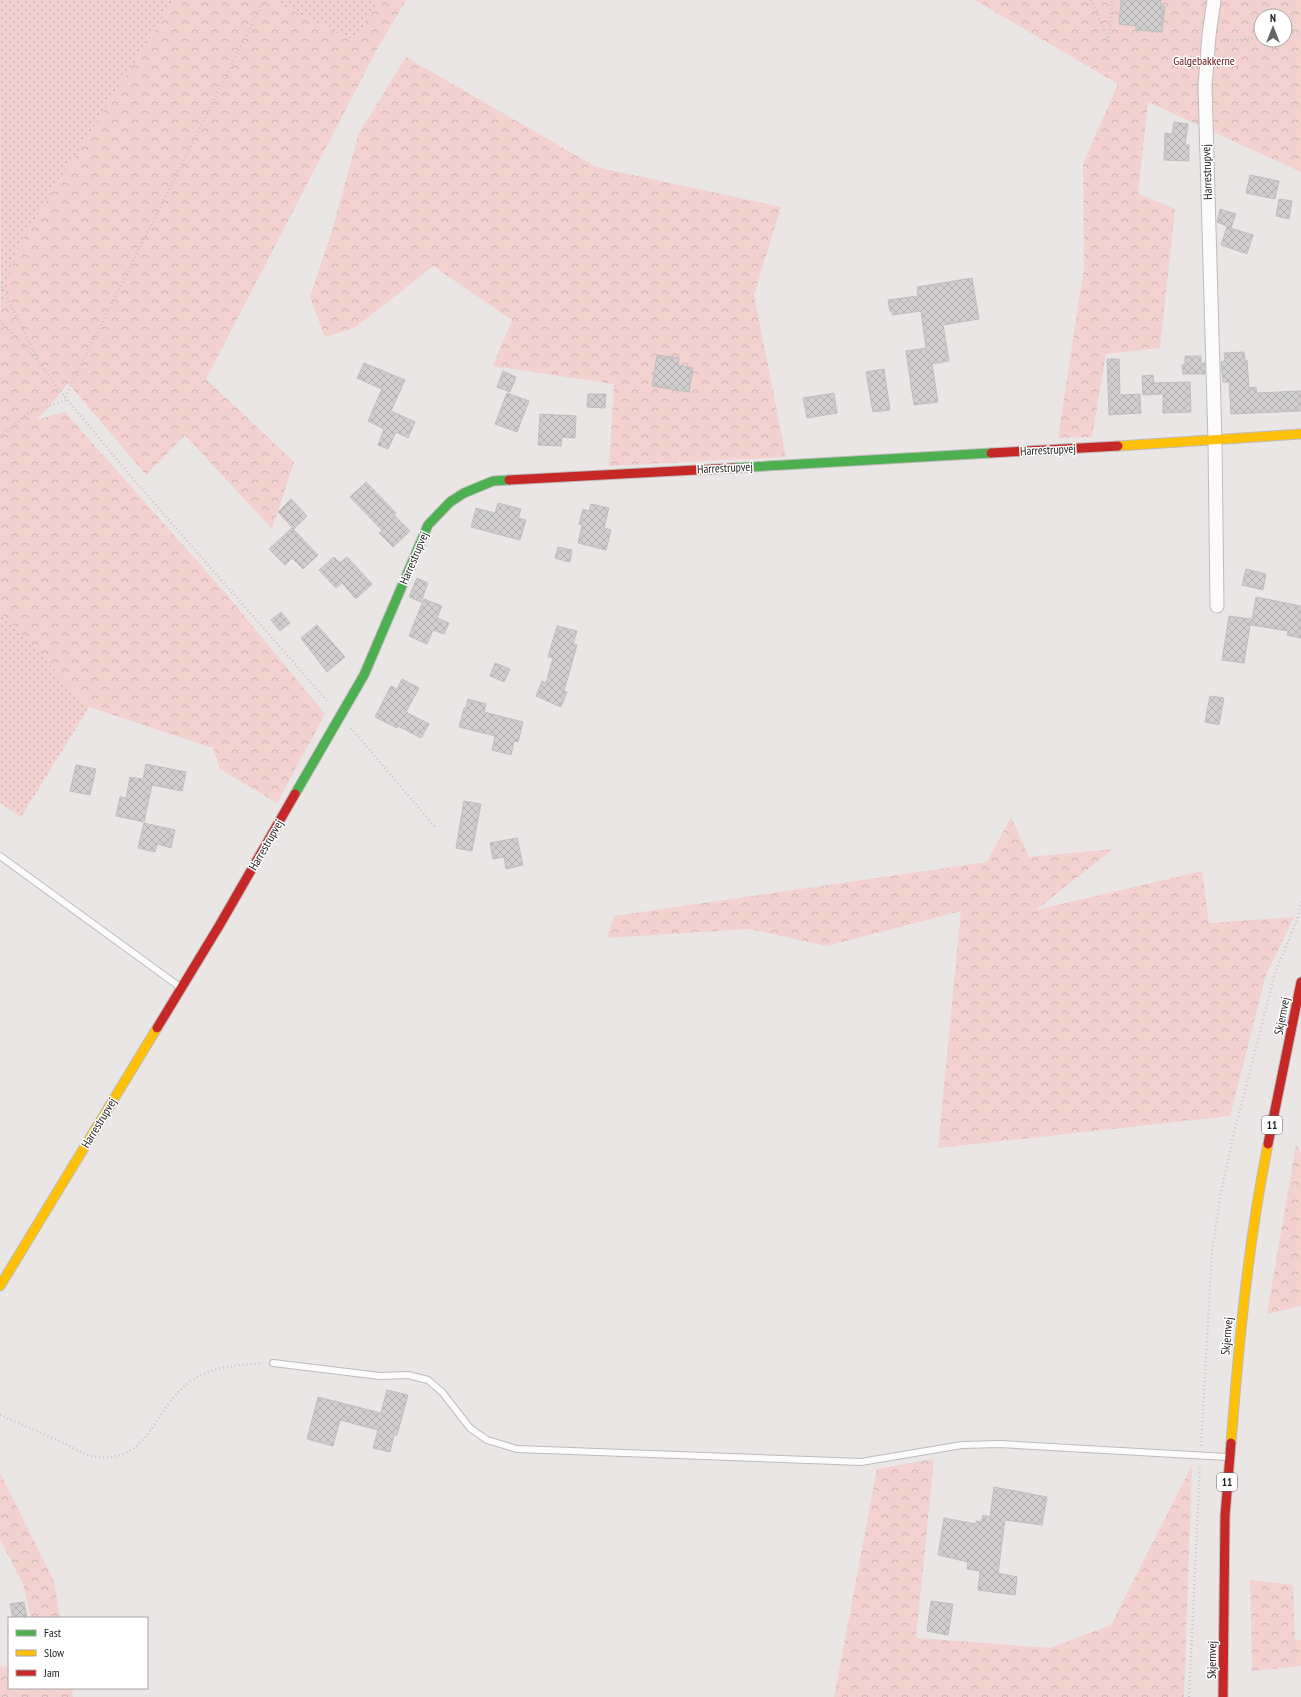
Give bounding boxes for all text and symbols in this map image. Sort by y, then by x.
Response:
north arrow [1253,8,1293,48]
text: N [1270,11,1276,25]
park label: Galgebakkerne [1173,53,1235,68]
street label: Harrestrupvej [1198,144,1215,200]
street label: Harrestrupvej [1020,441,1076,458]
street label: Harrestrupvej [697,459,753,476]
street label: Harrestrupvej [396,529,431,586]
street label: Harrestrupvej [245,817,286,873]
street label: Skjernvej [1271,996,1293,1036]
street label: Harrestrupvej [78,1095,119,1151]
road number: 11 [1262,1116,1282,1134]
street label: Skjernvej [1217,1316,1236,1356]
road number: 11 [1217,1473,1237,1491]
legend [8,1617,148,1689]
text: Fast [44,1625,62,1640]
street label: Skjernvej [1204,1641,1219,1679]
text: Slow [44,1645,65,1660]
text: Jam [43,1665,60,1680]

